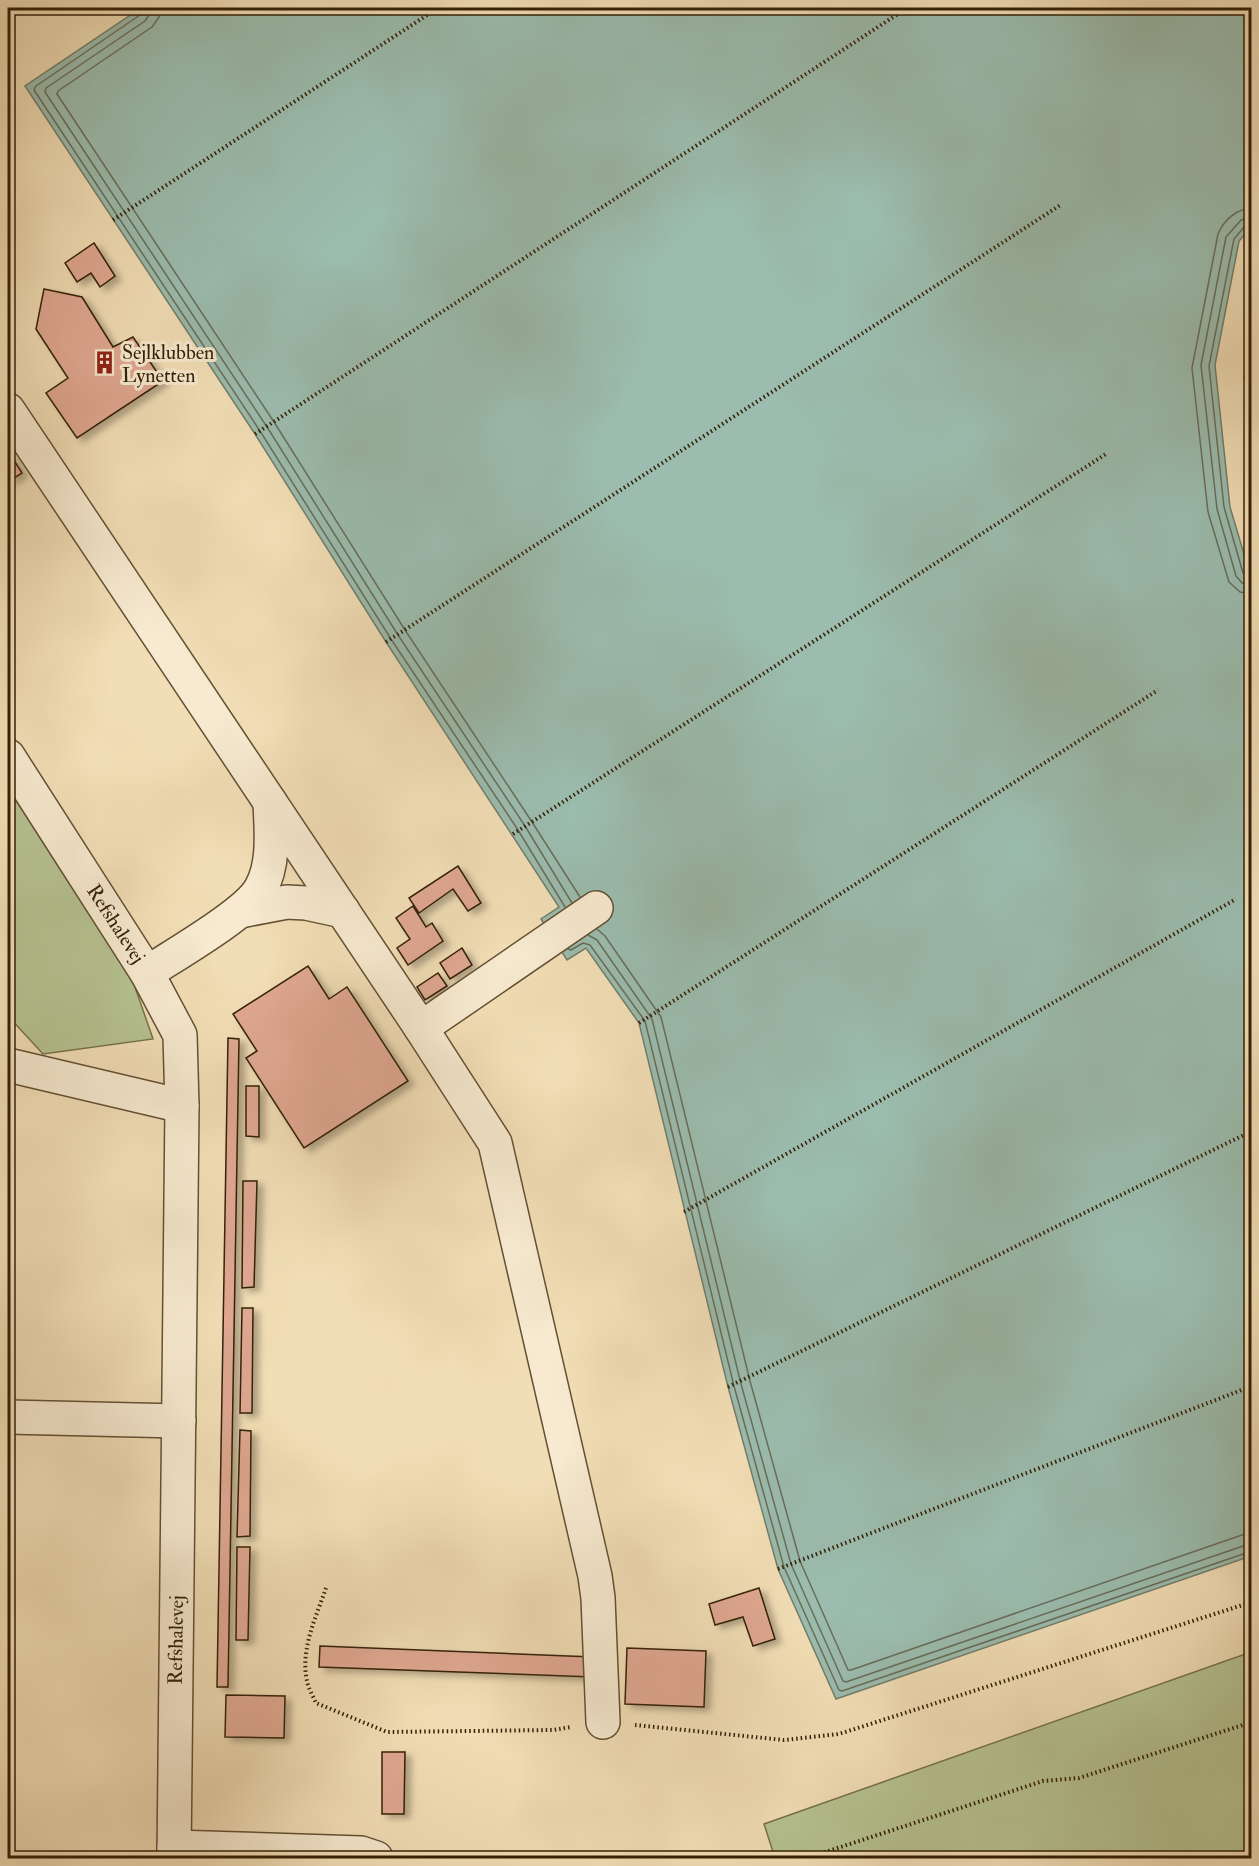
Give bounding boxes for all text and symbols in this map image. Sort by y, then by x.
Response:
place label: Sejlklubben Lynetten [122,340,214,388]
building icon: Sejlklubben Lynetten [91,350,117,376]
street label: Refshalevej [81,880,151,968]
street label: Refshalevej [163,1595,189,1685]

